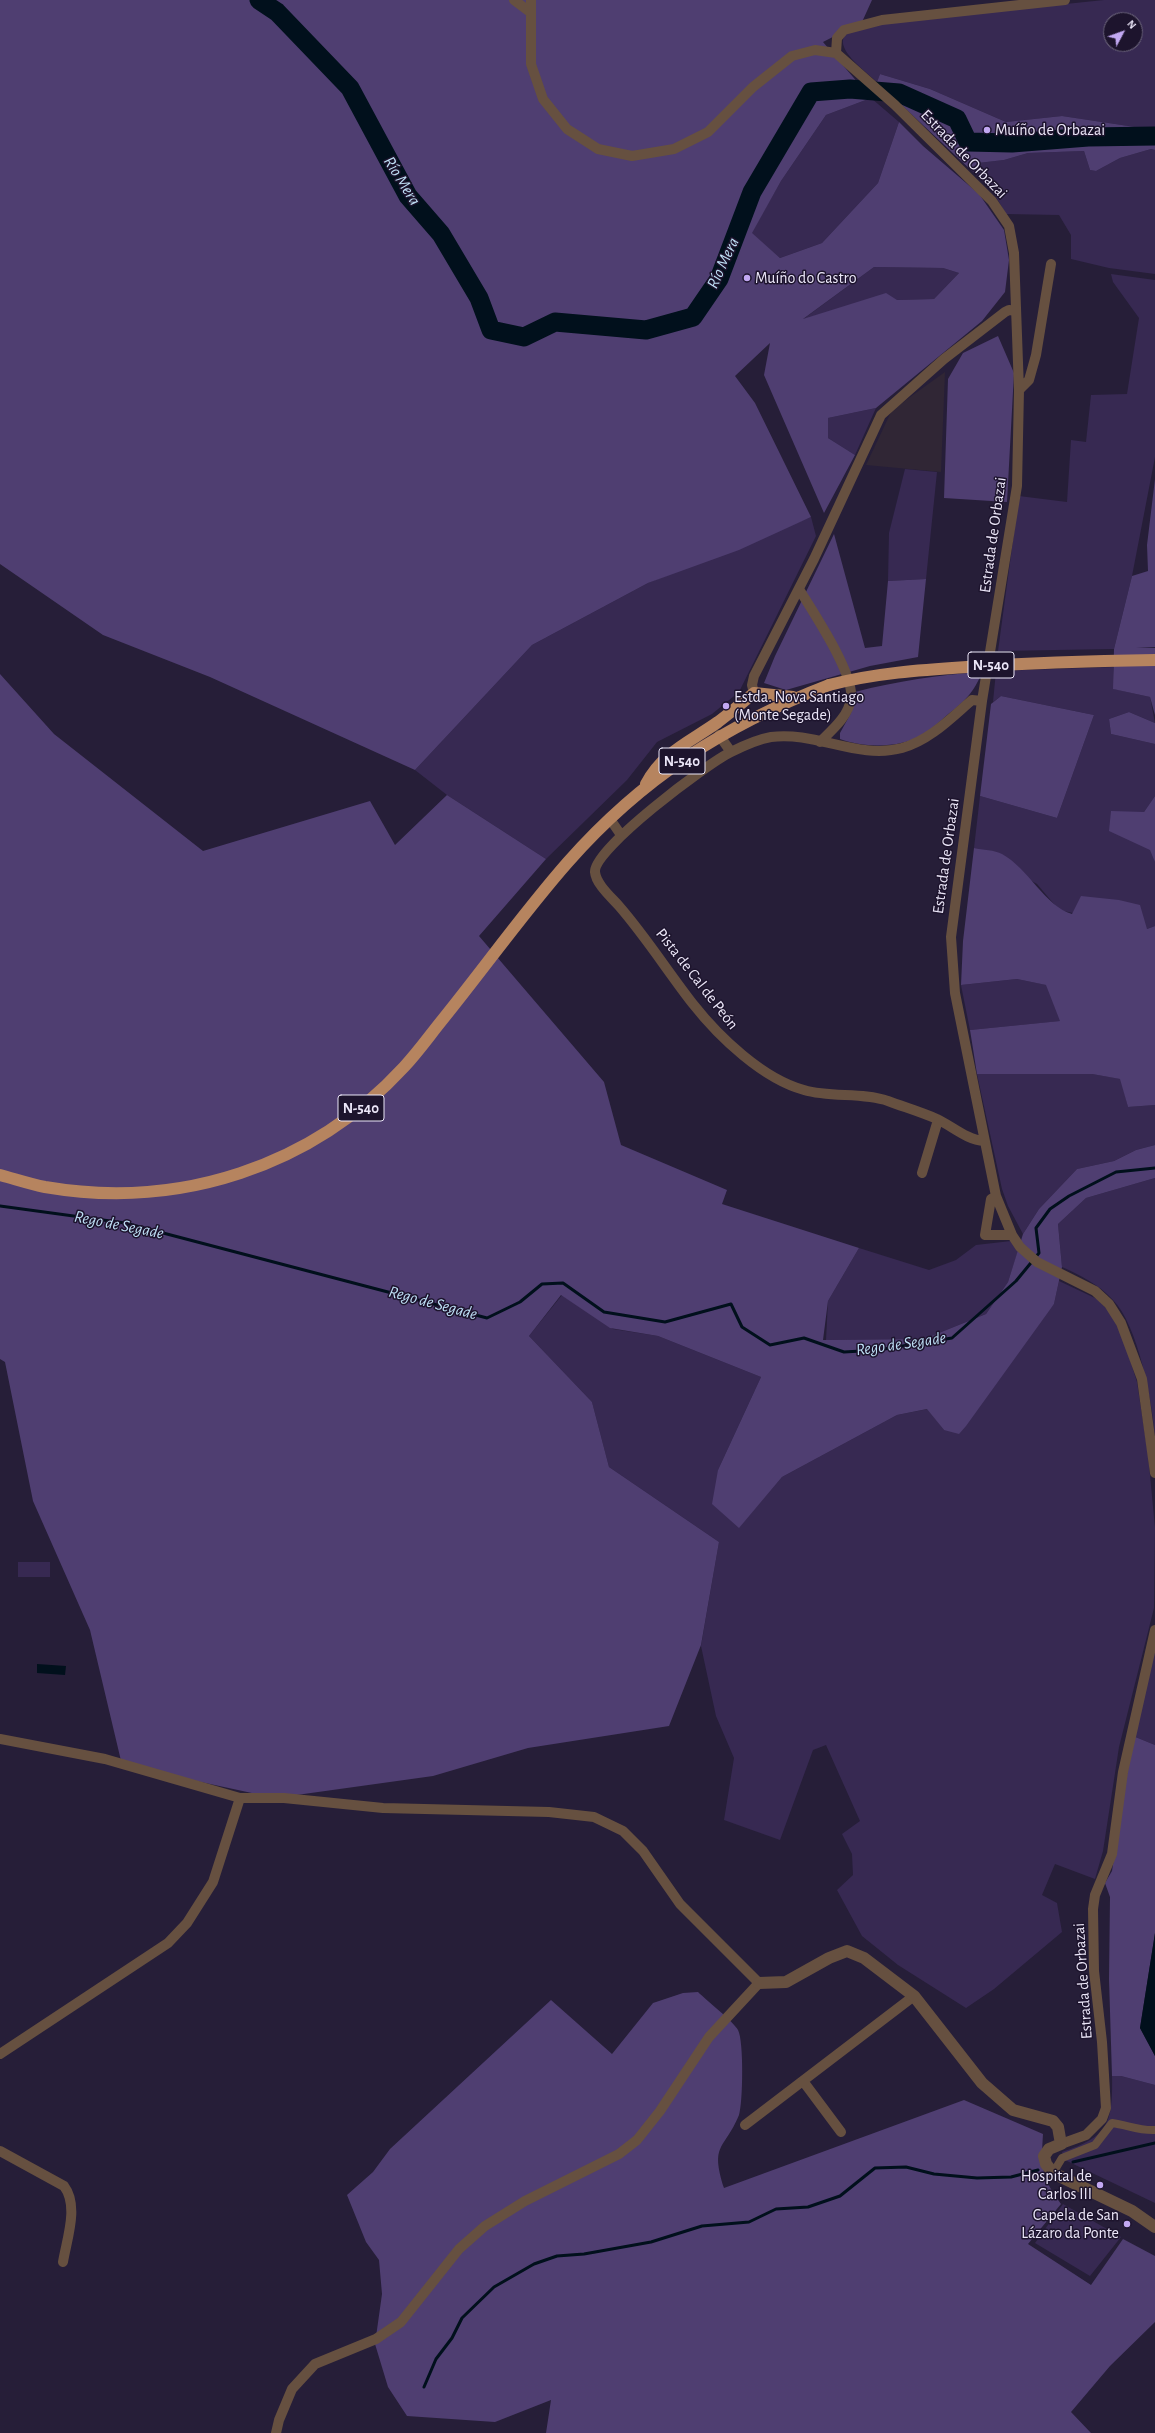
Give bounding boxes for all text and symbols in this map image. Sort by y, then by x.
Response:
north arrow [1103,12,1143,52]
text: N [1125,18,1138,31]
street label: Estrada de Orbazai [917,105,1011,203]
place label: Muíño de Orbazai [995,120,1105,140]
marker: Muíño de Orbazai [982,125,992,135]
water label: Río Mera [379,153,425,209]
water label: Río Mera [702,234,744,292]
place label: Muíño do Castro [755,268,857,288]
marker: Muíño do Castro [742,273,752,283]
street label: Estrada de Orbazai [975,476,1011,594]
road number: N-540 [968,652,1014,678]
place label: Estda. Nova Santiago (Monte Segade) [734,687,864,725]
marker: Estda. Nova Santiago (Monte Segade) [721,701,731,711]
road number: N-540 [659,748,705,774]
street label: Estrada de Orbazai [928,797,964,915]
street label: Pista de Cal de Peón [652,925,742,1033]
road number: N-540 [338,1095,384,1121]
water label: Rego de Segade [72,1206,166,1244]
water label: Rego de Segade [386,1281,480,1325]
water label: Rego de Segade [855,1328,947,1360]
street label: Estrada de Orbazai [1069,1922,1097,2040]
place label: Hospital de Carlos III [1021,2166,1092,2204]
marker: Hospital de Carlos III [1095,2180,1105,2190]
place label: Capela de San Lázaro da Ponte [1021,2205,1119,2243]
marker: Capela de San Lázaro da Ponte [1122,2219,1132,2229]

